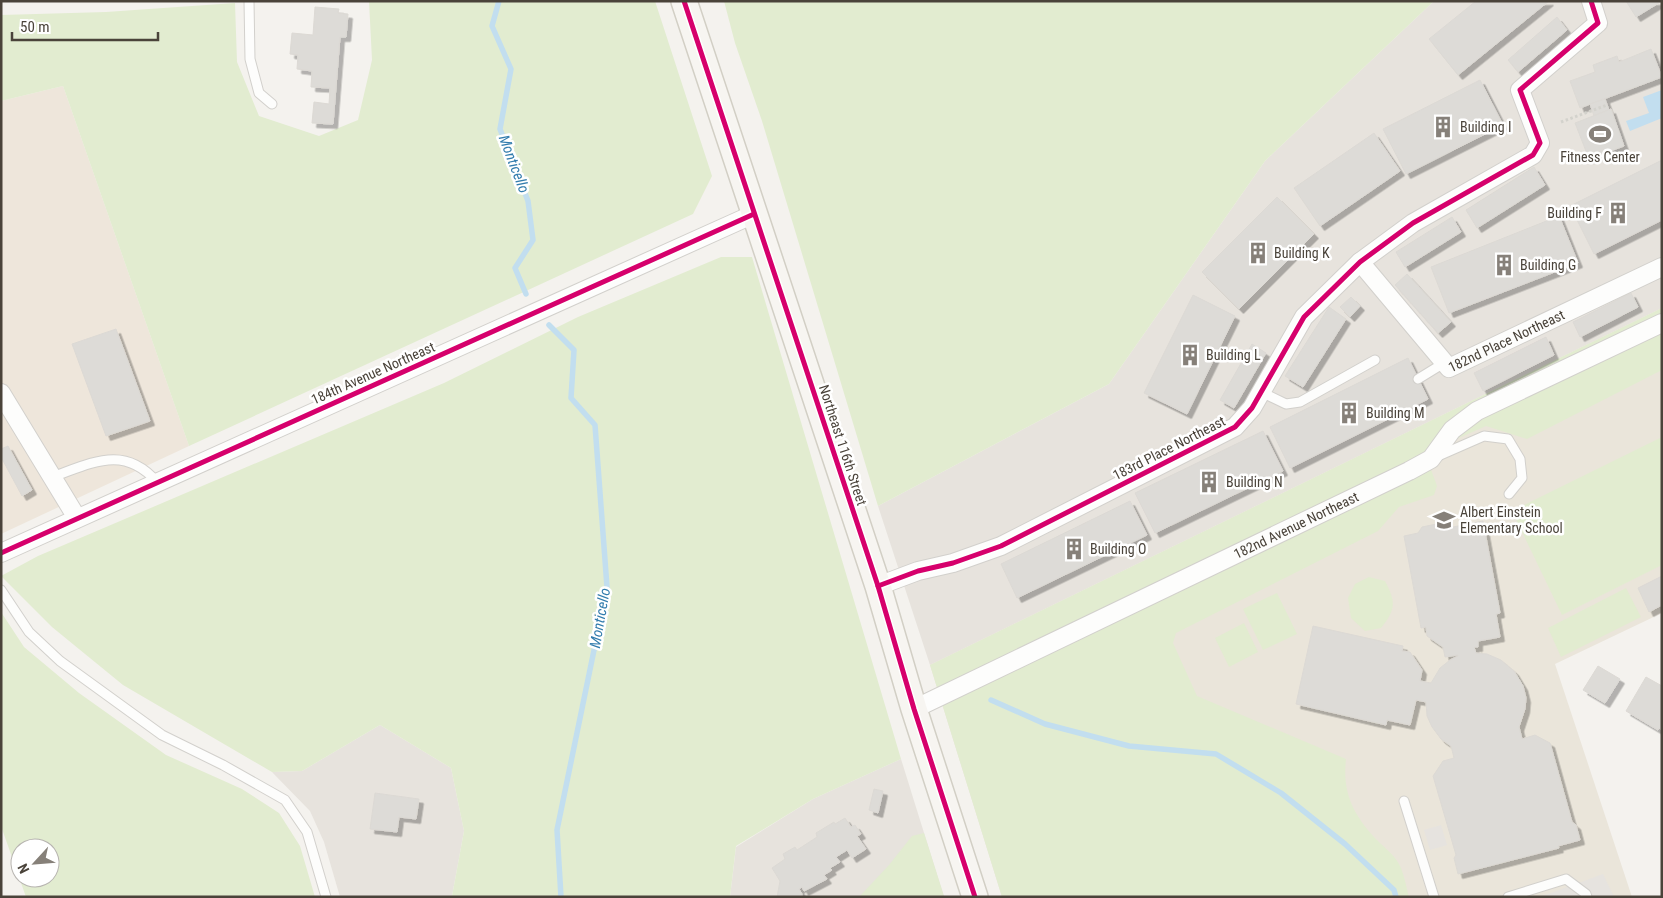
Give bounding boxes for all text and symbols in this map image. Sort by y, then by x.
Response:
scale bar [12,10,159,42]
text: 50 m [20,18,50,36]
building icon: Building I [1430,114,1456,140]
place label: Building I [1460,119,1511,135]
sports icon: Fitness Center [1587,121,1613,147]
water label: Monticello [495,133,533,195]
place label: Fitness Center [1560,149,1640,165]
building icon: Building F [1605,200,1631,226]
place label: Building F [1547,205,1602,221]
building icon: Building K [1245,240,1271,266]
place label: Building K [1274,245,1330,261]
building icon: Building G [1491,252,1517,278]
place label: Building G [1520,257,1576,273]
street label: 182nd Place Northeast [1446,306,1567,375]
street label: 184th Avenue Northeast [309,339,437,407]
building icon: Building L [1177,342,1203,368]
place label: Building L [1206,347,1261,363]
street label: Northeast 116th Street [816,383,870,507]
building icon: Building M [1336,400,1362,426]
place label: Building M [1366,405,1424,421]
street label: 183rd Place Northeast [1110,413,1228,483]
building icon: Building N [1196,469,1222,495]
place label: Building N [1226,474,1283,490]
street label: 182nd Avenue Northeast [1231,489,1361,562]
place label: Albert Einstein Elementary School [1460,504,1563,536]
school or university icon: Albert Einstein Elementary School [1431,507,1457,533]
building icon: Building O [1061,536,1087,562]
place label: Building O [1090,541,1146,557]
water label: Monticello [586,587,614,649]
north arrow [10,838,60,888]
text: N [14,861,32,876]

